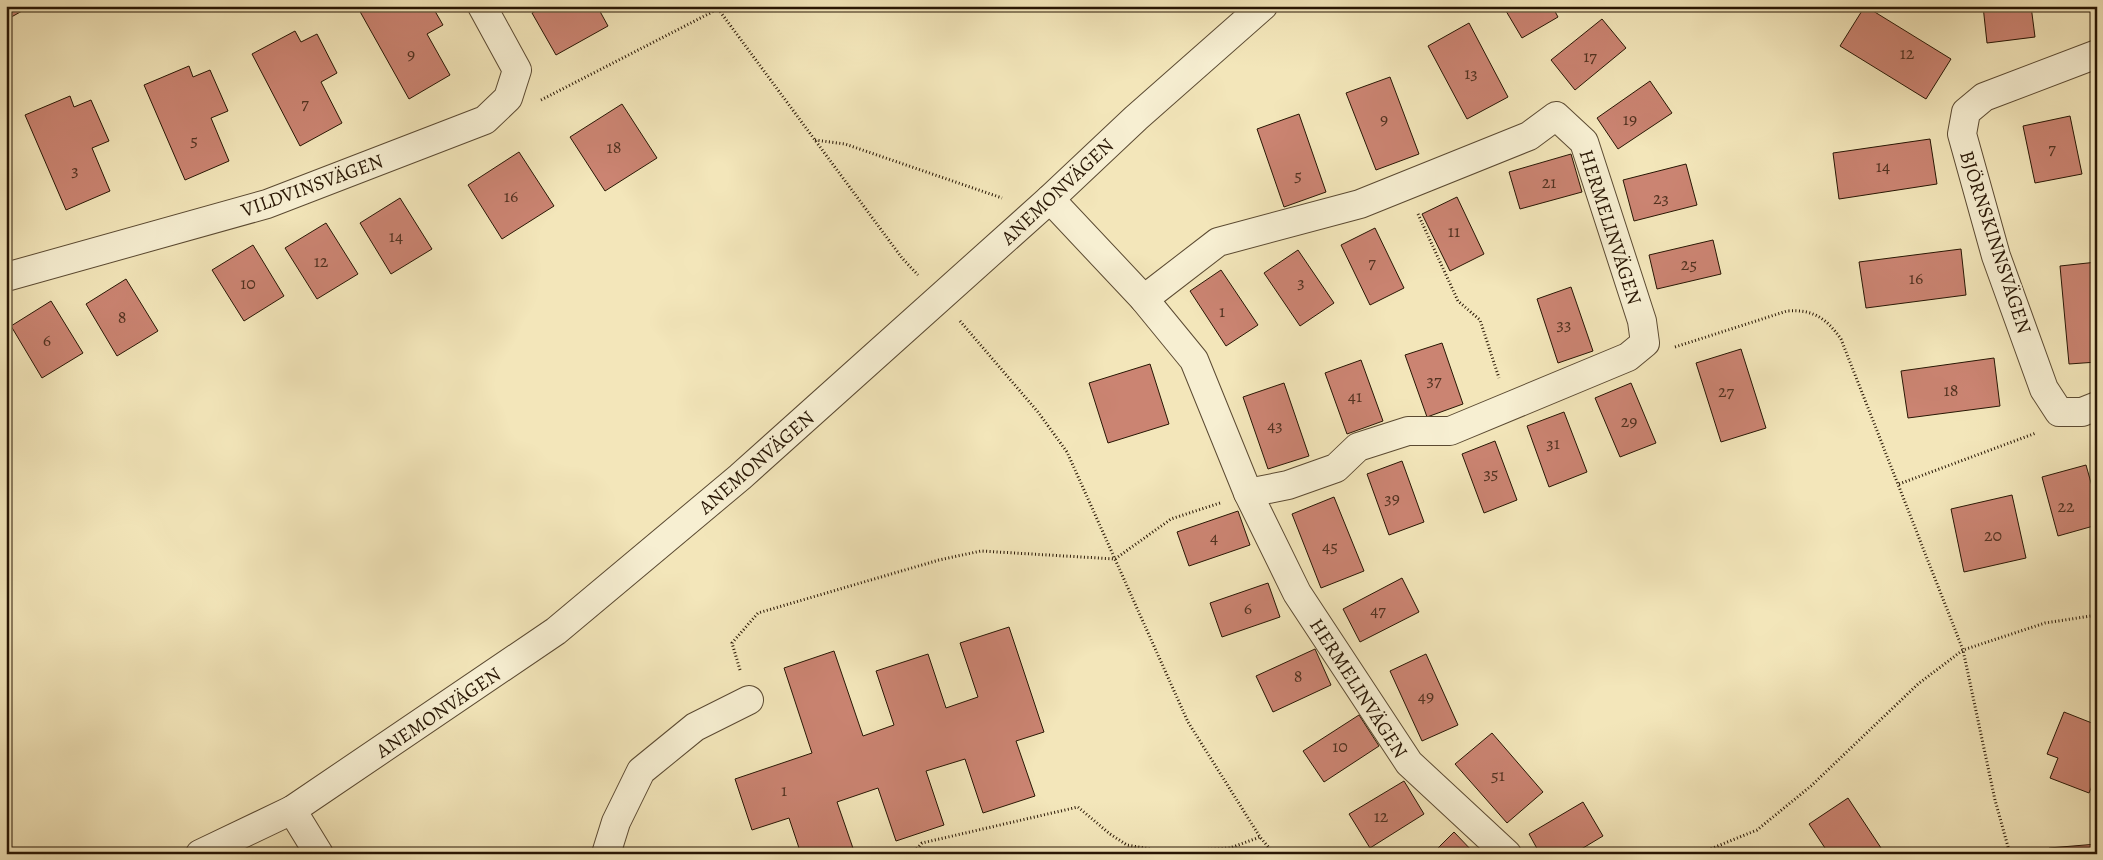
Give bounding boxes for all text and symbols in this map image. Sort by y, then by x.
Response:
house number: 12 [1900,41,1915,65]
house number: 9 [407,42,415,66]
house number: 17 [1583,44,1597,68]
house number: 13 [1464,61,1478,85]
house number: 7 [301,91,309,115]
house number: 9 [1380,107,1388,131]
house number: 19 [1623,107,1637,131]
house number: 5 [190,128,198,152]
street label: ANEMONVÄGEN [994,132,1120,251]
house number: 18 [607,135,621,159]
house number: 7 [2048,136,2056,160]
street label: HERMELINVÄGEN [1573,146,1648,308]
street label: VILDVINSVÄGEN [236,147,387,224]
street label: BJÖRNSKINNSVÄGEN [1953,147,2038,337]
house number: 14 [1876,154,1890,178]
house number: 3 [71,158,79,182]
house number: 5 [1294,163,1302,187]
house number: 21 [1542,170,1556,194]
house number: 16 [504,184,518,208]
house number: 23 [1653,186,1669,210]
house number: 11 [1448,219,1460,243]
house number: 14 [389,224,403,248]
house number: 12 [314,249,329,273]
house number: 7 [1368,250,1376,274]
house number: 25 [1681,252,1697,276]
house number: 16 [1909,266,1923,290]
house number: 3 [1297,270,1305,294]
house number: 10 [240,271,256,295]
house number: 1 [1219,299,1225,323]
house number: 8 [118,305,126,329]
house number: 33 [1557,312,1571,336]
house number: 6 [43,328,51,352]
house number: 37 [1426,368,1442,392]
house number: 18 [1944,378,1958,402]
house number: 27 [1718,379,1734,403]
house number: 41 [1348,384,1362,408]
street label: ANEMONVÄGEN [692,405,820,521]
house number: 29 [1621,409,1637,433]
house number: 43 [1267,413,1283,437]
house number: 31 [1546,431,1560,455]
house number: 35 [1483,461,1499,485]
house number: 39 [1384,486,1400,510]
house number: 22 [2057,494,2075,518]
house number: 20 [1984,523,2002,547]
house number: 4 [1210,525,1218,549]
house number: 45 [1322,534,1338,558]
house number: 6 [1244,596,1252,620]
house number: 47 [1370,598,1386,622]
street label: HERMELINVÄGEN [1303,613,1414,763]
street label: ANEMONVÄGEN [370,661,506,765]
house number: 8 [1294,664,1302,688]
house number: 49 [1418,684,1434,708]
house number: 10 [1332,734,1348,758]
house number: 51 [1491,763,1505,787]
house number: 1 [781,778,787,802]
house number: 12 [1374,804,1389,828]

